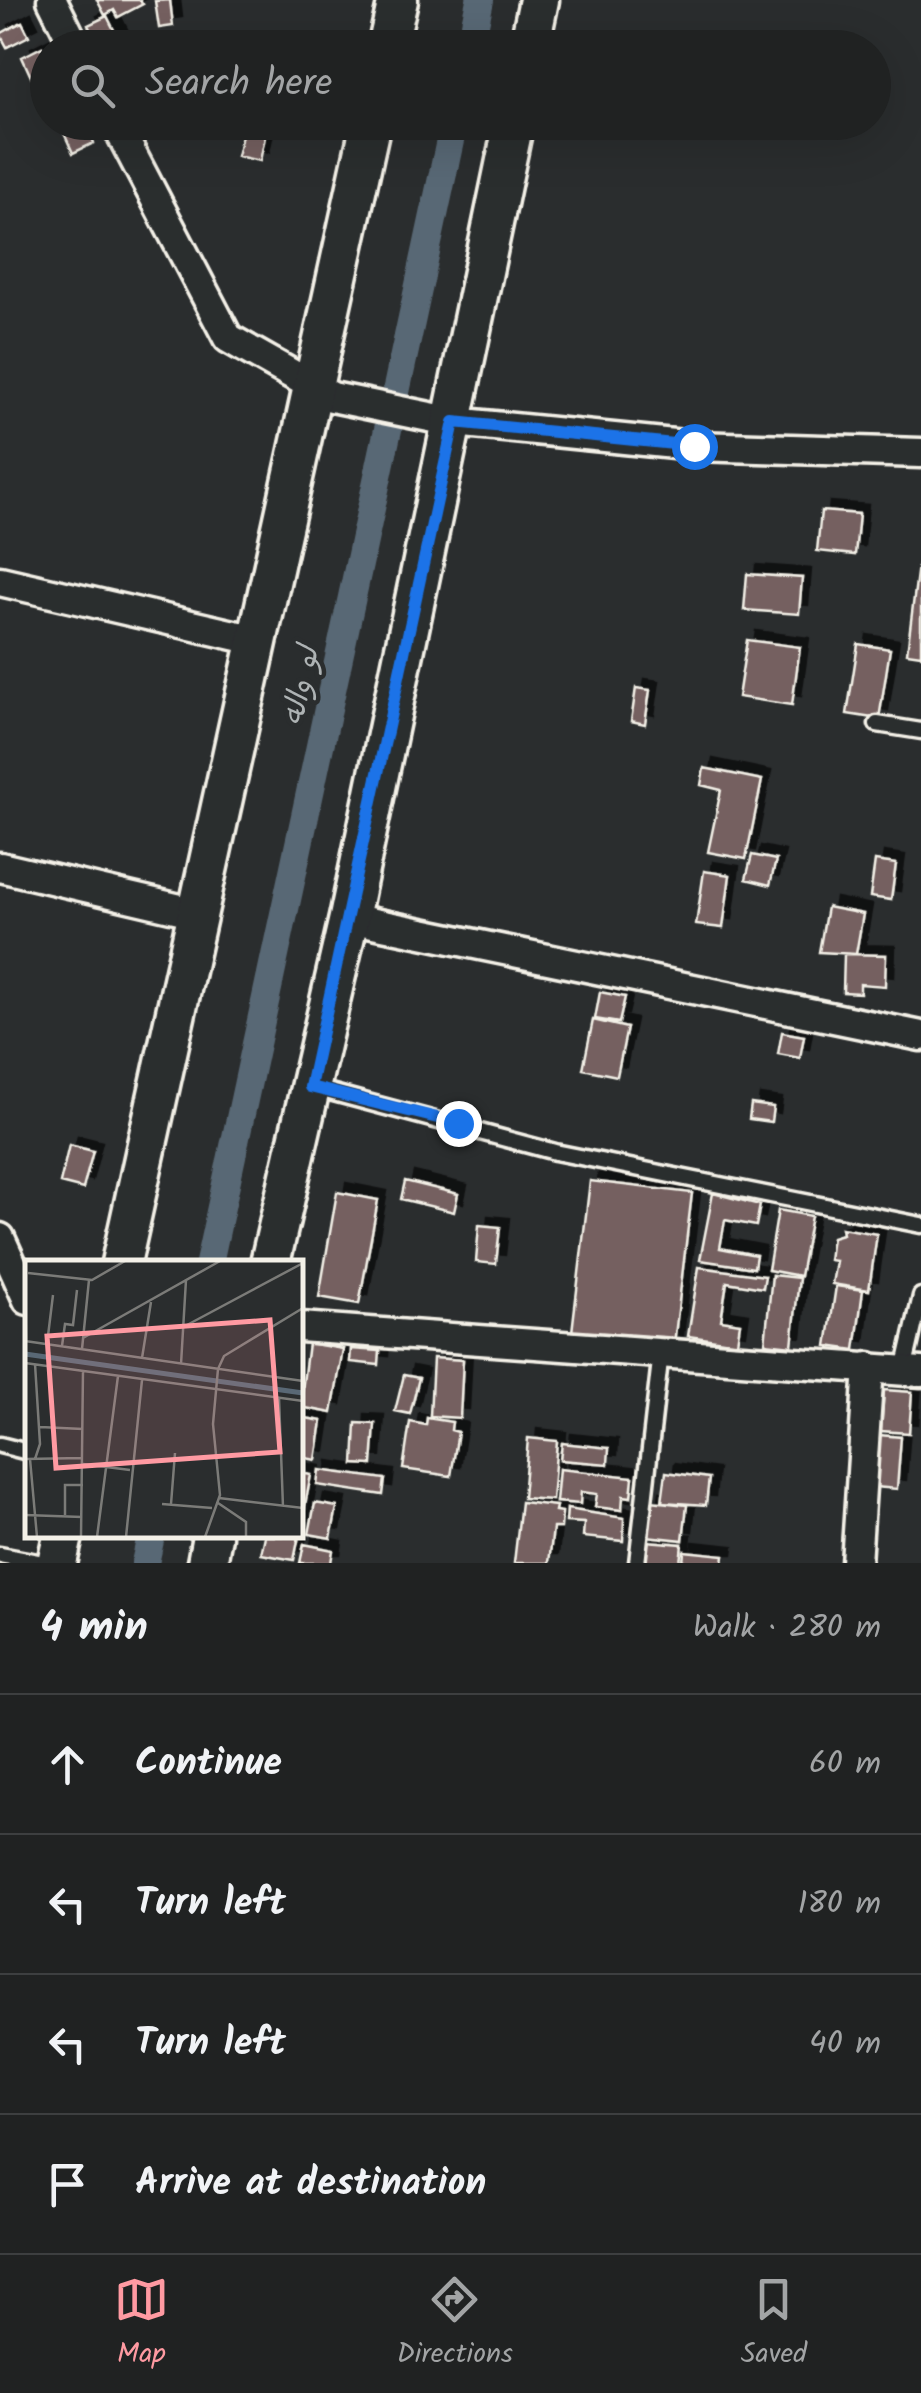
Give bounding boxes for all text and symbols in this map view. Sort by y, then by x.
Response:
search box [30,30,891,140]
text: Search here [145,55,332,115]
icon: search [65,58,120,113]
route start [672,424,718,470]
water label: لو واله [270,639,334,730]
route end [436,1101,482,1147]
inset map [25,1260,302,1538]
text: 4 min [40,1595,148,1662]
text: Walk · 280 m [693,1603,881,1654]
text: Continue [135,1734,282,1794]
icon: ahead [40,1737,95,1792]
text: 60 m [809,1739,881,1790]
text: Turn left [135,1874,286,1934]
icon: left [40,1877,95,1932]
text: 180 m [797,1879,881,1930]
text: Turn left [135,2014,286,2074]
icon: left [40,2017,95,2072]
text: 40 m [809,2019,881,2070]
text: Arrive at destination [135,2154,486,2214]
icon: arrive [40,2157,95,2212]
tab: Map [114,2272,169,2377]
tab: Directions [397,2272,513,2377]
tab: Saved [741,2272,807,2377]

